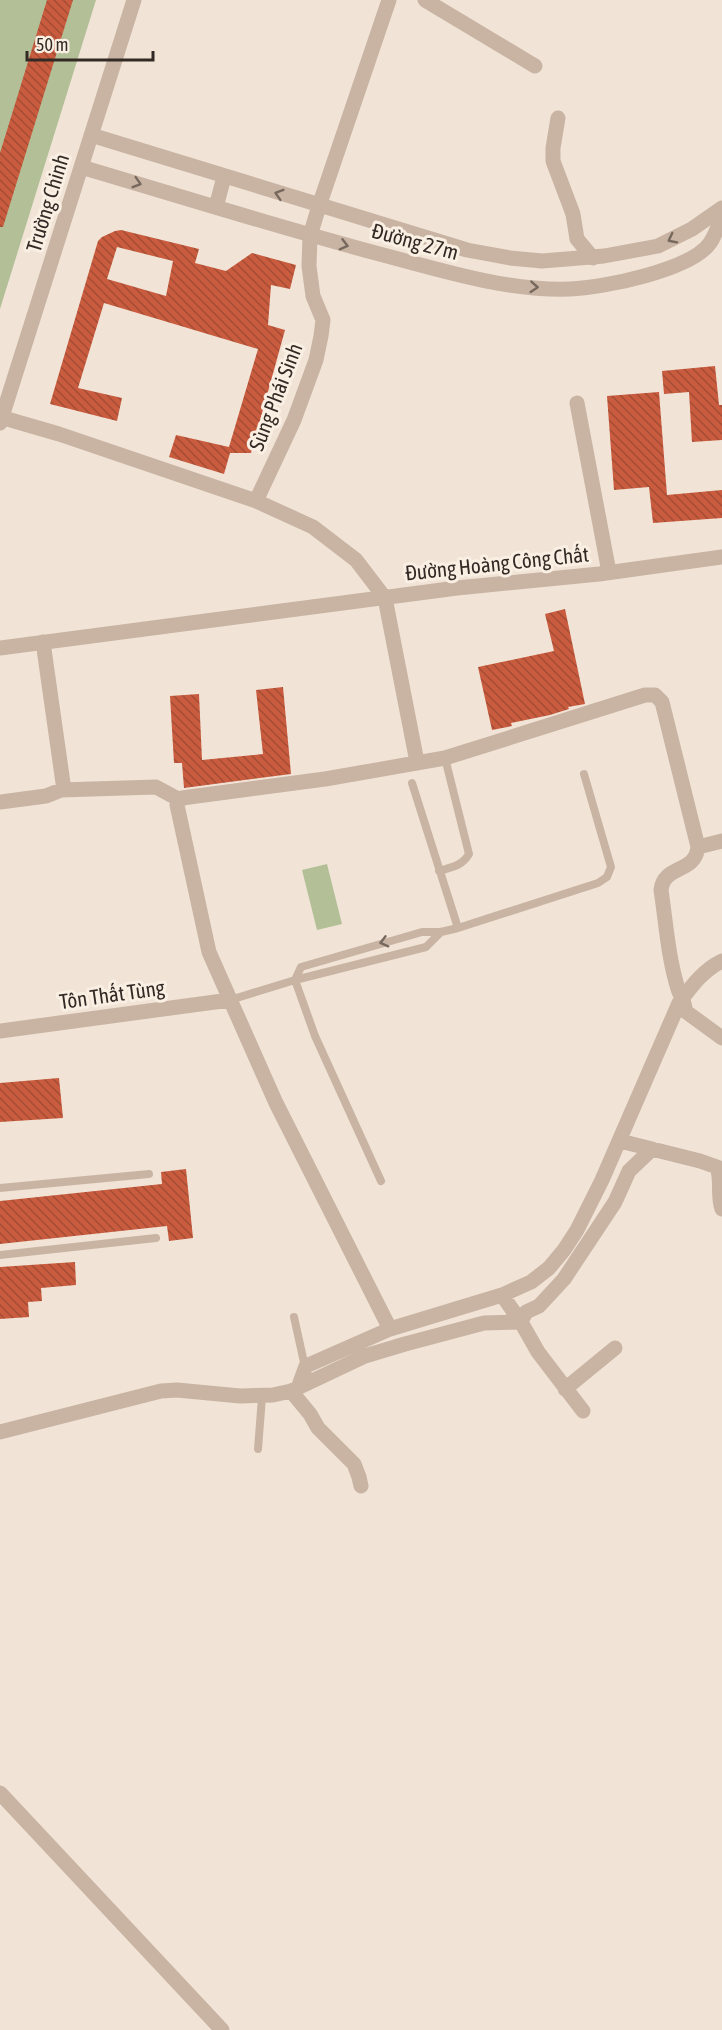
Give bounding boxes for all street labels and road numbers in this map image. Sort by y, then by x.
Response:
street label: Trường Chinh [21,151,73,255]
street label: Đường 27m [369,218,461,264]
street label: Sùng Phái Sinh [244,340,307,454]
street label: Đường Hoàng Công Chất [404,541,590,585]
street label: Tôn Thất Tùng [58,975,166,1013]

